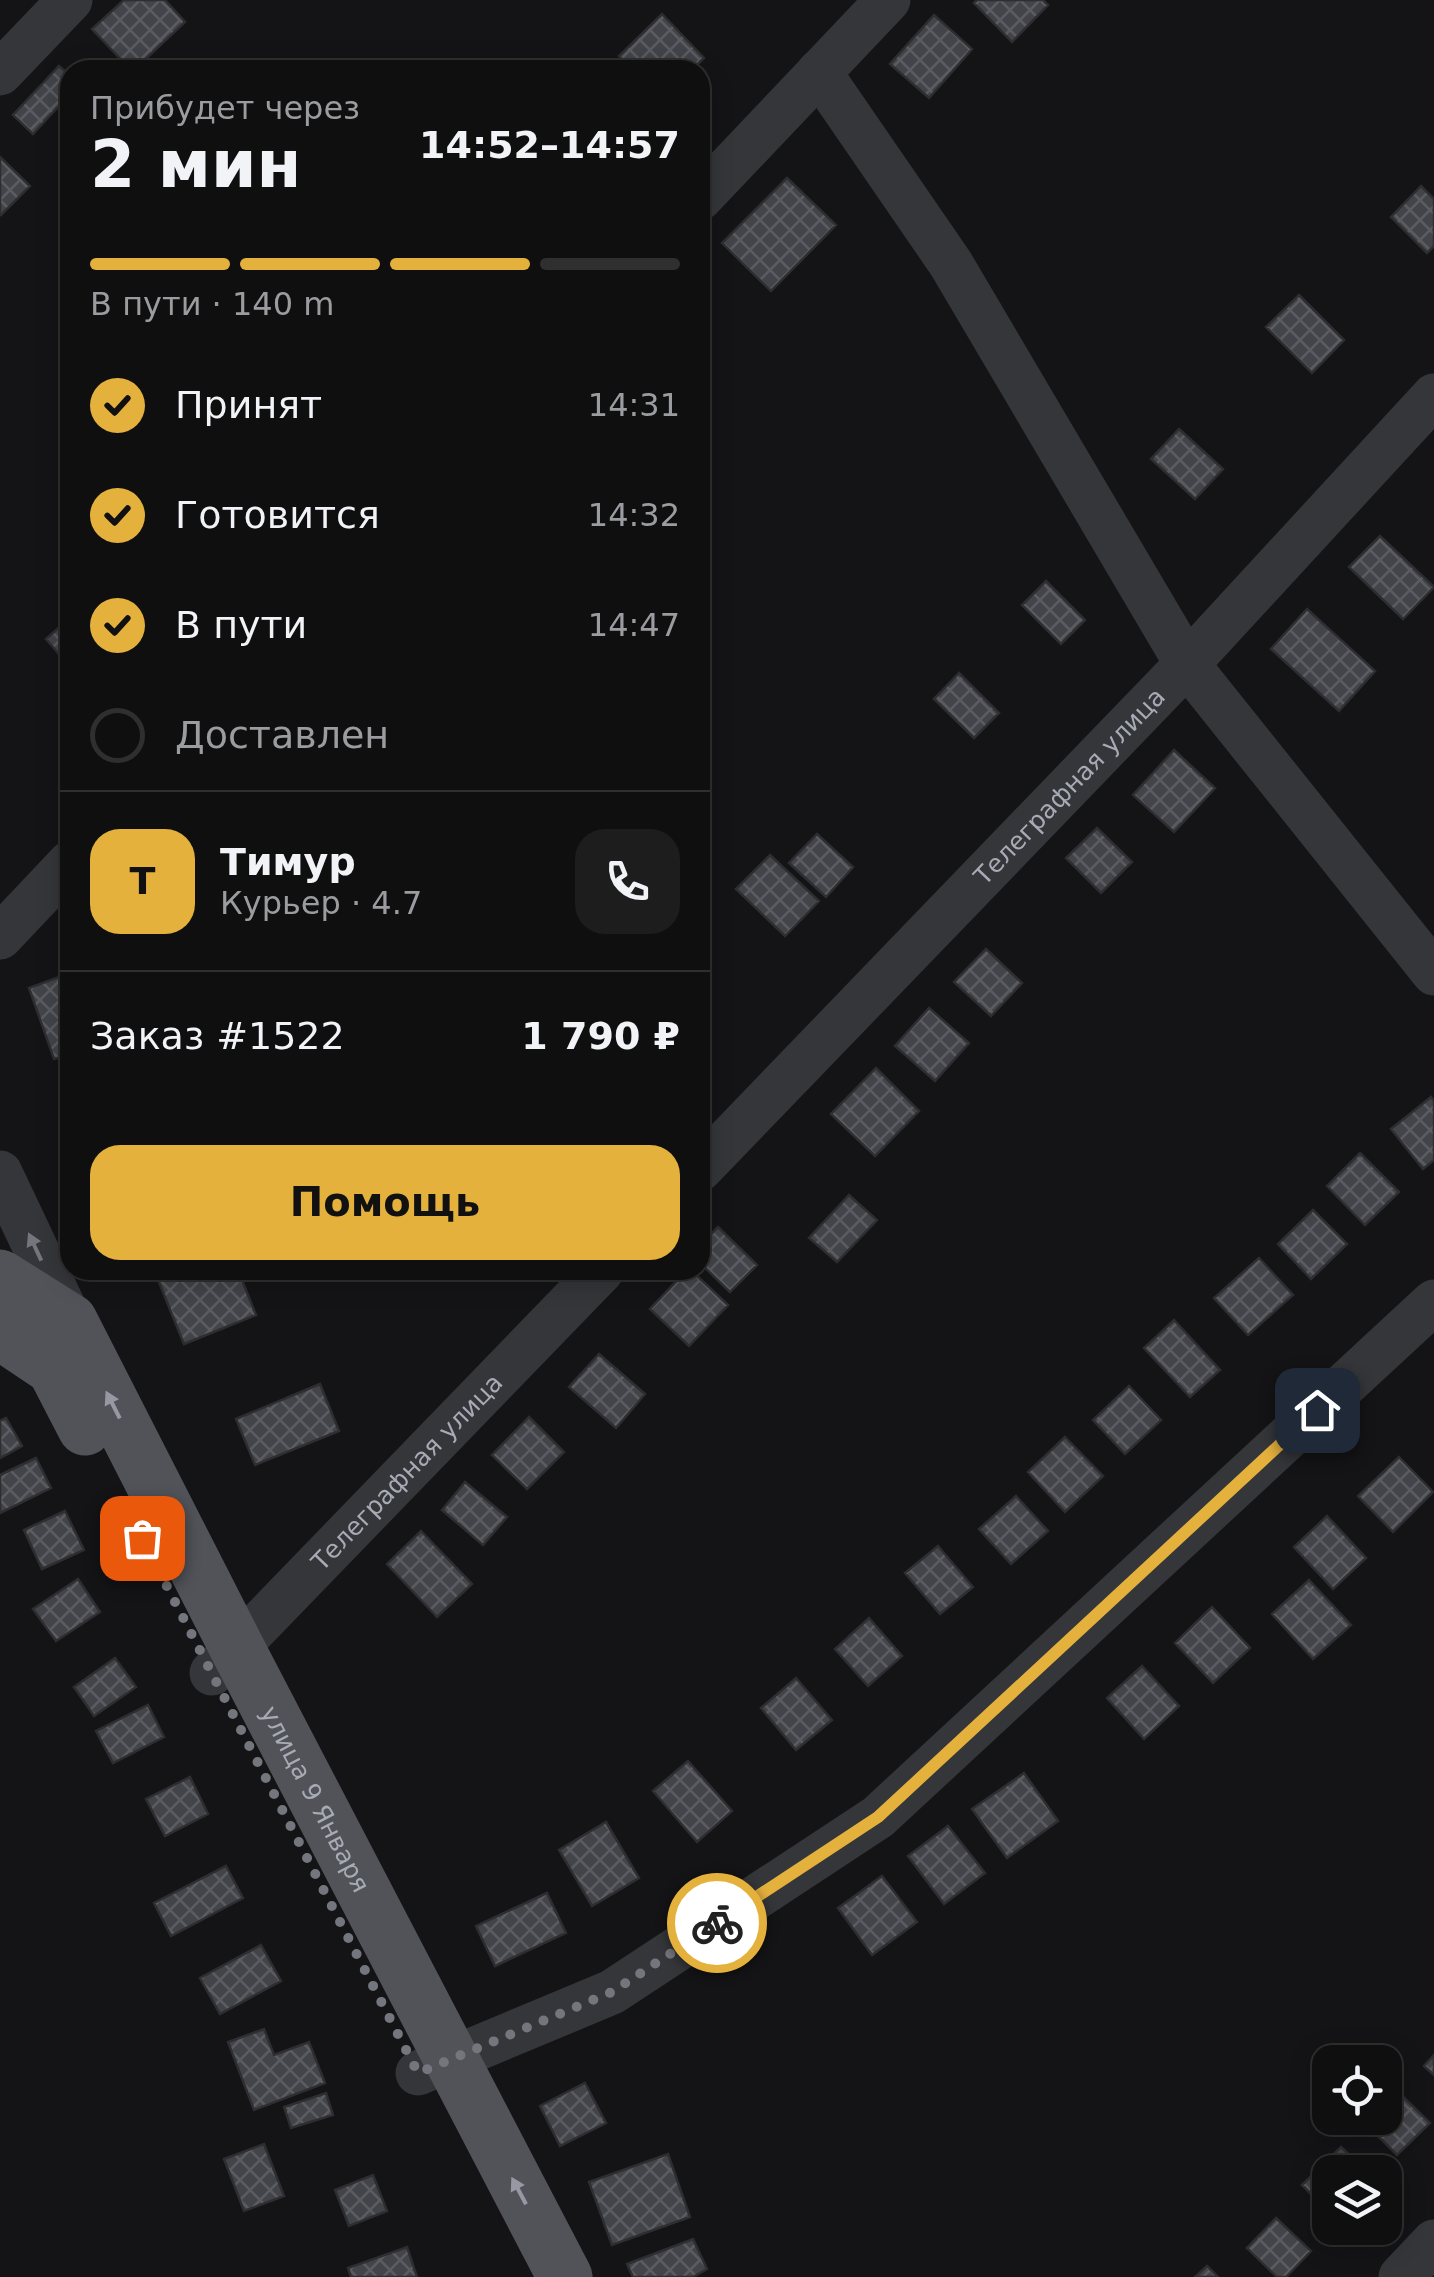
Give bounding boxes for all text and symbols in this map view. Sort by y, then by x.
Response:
text: Прибудет через [90,89,360,127]
text: 14:52–14:57 [419,123,680,167]
text: 2 мин [90,127,301,202]
text: В пути · 140 m [90,285,334,323]
icon: check [90,378,145,433]
text: Принят [175,383,322,427]
text: 14:31 [588,386,680,424]
icon: check [90,488,145,543]
text: Готовится [175,493,380,537]
text: 14:32 [588,496,680,534]
icon: check [90,598,145,653]
text: В пути [175,603,307,647]
text: 14:47 [588,606,680,644]
street label: Телеграфная улица [967,682,1171,891]
text: Доставлен [175,713,389,757]
button: phone [575,829,680,934]
text: Тимур [220,840,356,884]
text: Т [130,859,155,903]
text: Курьер · 4.7 [220,884,422,922]
text: Заказ #1522 [90,1014,345,1058]
text: 1 790 ₽ [521,1014,680,1058]
button: Помощь [90,1145,680,1260]
one-way arrow [26,1232,43,1261]
street label: Телеграфная улица [305,1368,508,1577]
pin [1275,1368,1360,1453]
icon: home [1290,1383,1345,1438]
one-way arrow [105,1390,122,1419]
pin [100,1496,185,1581]
icon: bag [115,1511,170,1566]
street label: улица 9 Января [255,1701,376,1897]
courier [667,1873,767,1973]
icon: bike [690,1896,745,1951]
map controls [1312,2045,1402,2245]
button: locate [1312,2045,1402,2135]
button: layers [1312,2155,1402,2245]
one-way arrow [511,2176,528,2205]

